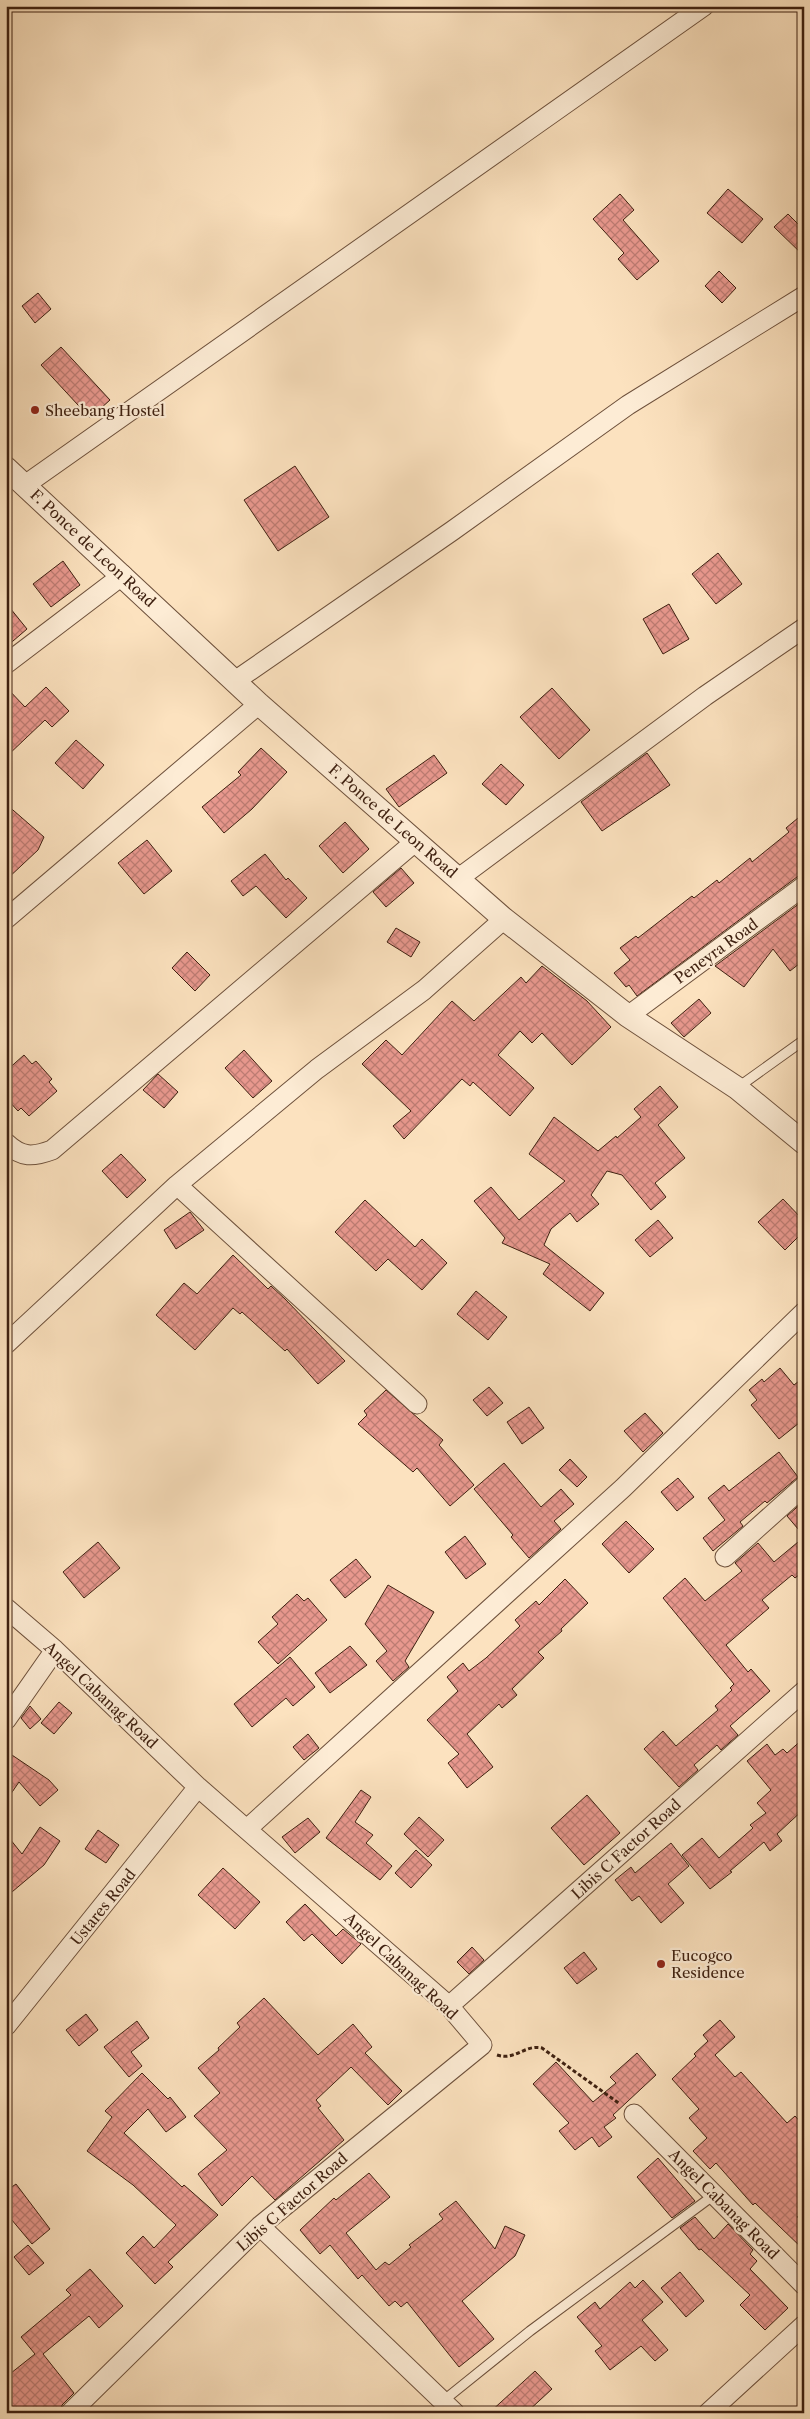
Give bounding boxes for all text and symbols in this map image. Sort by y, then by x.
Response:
place label: Sheebang Hostel [45,401,165,420]
marker: Sheebang Hostel [29,404,41,416]
street label: F. Ponce de Leon Road [26,485,160,611]
street label: F. Ponce de Leon Road [325,760,461,882]
street label: Peneyra Road [670,914,762,988]
street label: Angel Cabanag Road [40,1637,162,1752]
street label: Libis C Factor Road [567,1795,685,1903]
street label: Ustares Road [66,1865,140,1949]
street label: Angel Cabanag Road [340,1908,462,2023]
place label: Eucogco Residence [671,1946,745,1982]
marker: Eucogco Residence [655,1958,667,1970]
street label: Angel Cabanag Road [664,2144,783,2263]
street label: Libis C Factor Road [233,2149,351,2255]

